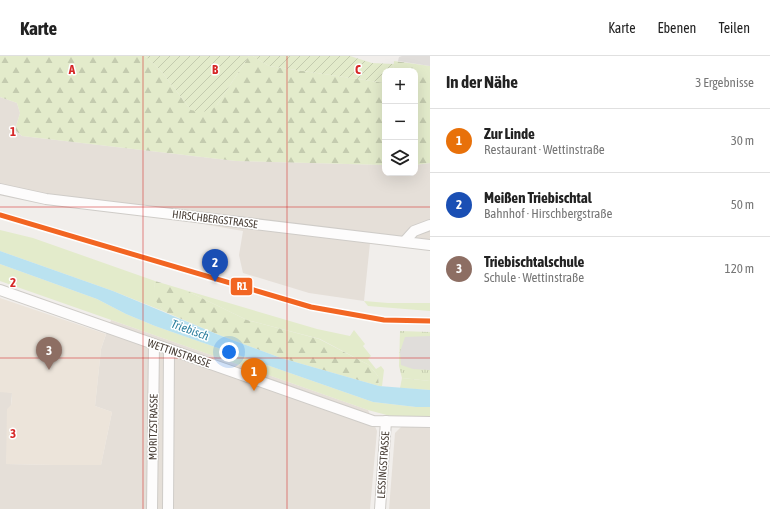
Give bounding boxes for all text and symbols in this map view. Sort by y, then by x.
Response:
text: Karte [20,17,57,39]
text: Karte [608,20,635,36]
text: Ebenen [657,20,696,36]
text: Teilen [718,20,750,36]
text: A [68,62,76,77]
text: B [212,62,219,77]
text: C [355,62,361,77]
map controls [382,68,418,176]
button: + [382,68,418,104]
text: In der Nähe [446,72,518,92]
text: 3 Ergebnisse [695,75,754,90]
button: − [382,104,418,140]
text: 1 [10,124,16,139]
text: Zur Linde [484,125,535,142]
text: 1 [456,133,462,148]
text: 30 m [731,133,754,148]
button: layers [382,140,418,176]
text: Restaurant · Wettinstraße [484,142,605,157]
text: Meißen Triebischtal [484,189,592,206]
text: 2 [456,197,462,212]
text: 50 m [731,197,754,212]
text: Bahnhof · Hirschbergstraße [484,206,612,221]
street label: HIRSCHBERGSTRASSE [172,208,259,230]
pin: 2 [202,249,228,282]
text: Triebischtalschule [484,253,584,270]
text: 3 [456,261,462,276]
text: 120 m [725,261,754,276]
text: Schule · Wettinstraße [484,270,584,285]
text: 2 [10,275,16,290]
line badge: R1 [230,277,253,296]
text: R1 [237,280,247,292]
water label: Triebisch [169,317,211,343]
pin: 3 [36,337,62,370]
street label: WETTINSTRASSE [146,337,212,369]
your location [219,342,239,362]
pin: 1 [241,358,267,391]
street label: MORITZSTRASSE [146,394,160,460]
text: 3 [10,426,16,441]
street label: LESSINGSTRASSE [375,431,391,499]

